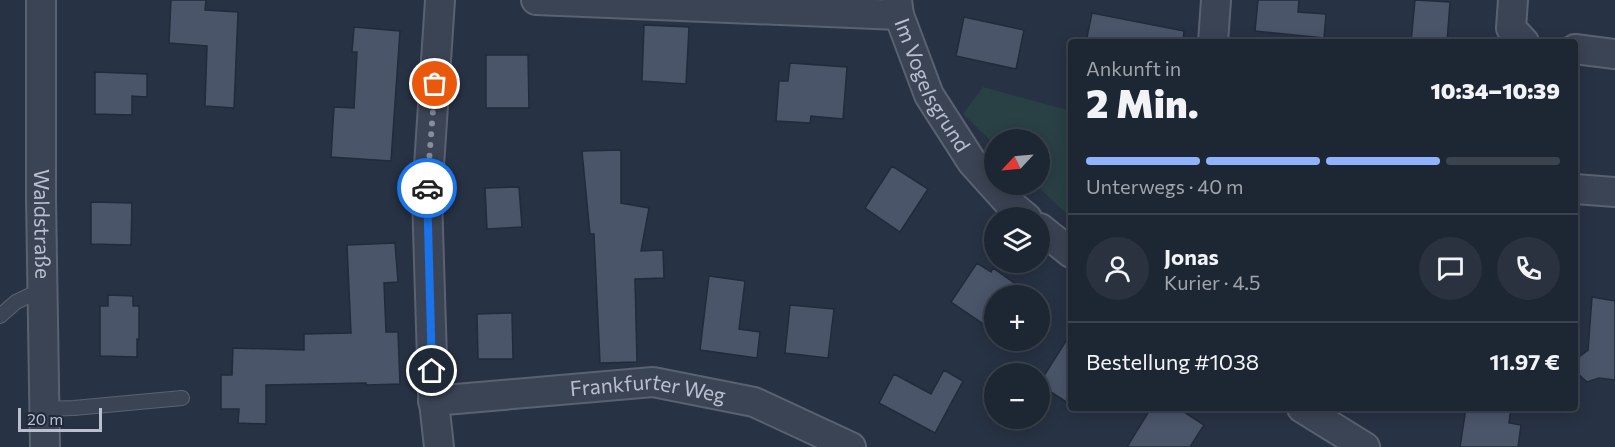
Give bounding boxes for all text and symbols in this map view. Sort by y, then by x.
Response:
street label: Im Vogelsgrund [890,14,976,156]
text: Ankunft in [1086,56,1181,80]
pin [409,58,460,109]
icon: bag [418,67,451,100]
text: 10:34–10:39 [1431,77,1560,104]
text: 2 Min. [1086,78,1199,126]
north arrow [984,129,1050,195]
map controls [984,129,1050,429]
courier [397,158,457,218]
street label: Waldstraße [30,169,56,279]
icon: car [411,172,444,205]
text: Unterwegs · 40 m [1086,174,1244,198]
button: layers [984,207,1050,273]
button: person [1086,237,1149,300]
button: chat [1419,237,1482,300]
button: phone [1497,237,1560,300]
text: Jonas [1164,243,1219,270]
text: Kurier · 4.5 [1164,270,1260,294]
button: + [984,285,1050,351]
pin [406,345,457,396]
text: Bestellung #1038 [1086,348,1259,375]
text: 11.97 € [1489,348,1560,375]
icon: home [415,354,448,387]
button: − [984,363,1050,429]
street label: Frankfurter Weg [569,368,728,407]
scale bar [18,405,102,432]
text: 20 m [27,409,63,428]

